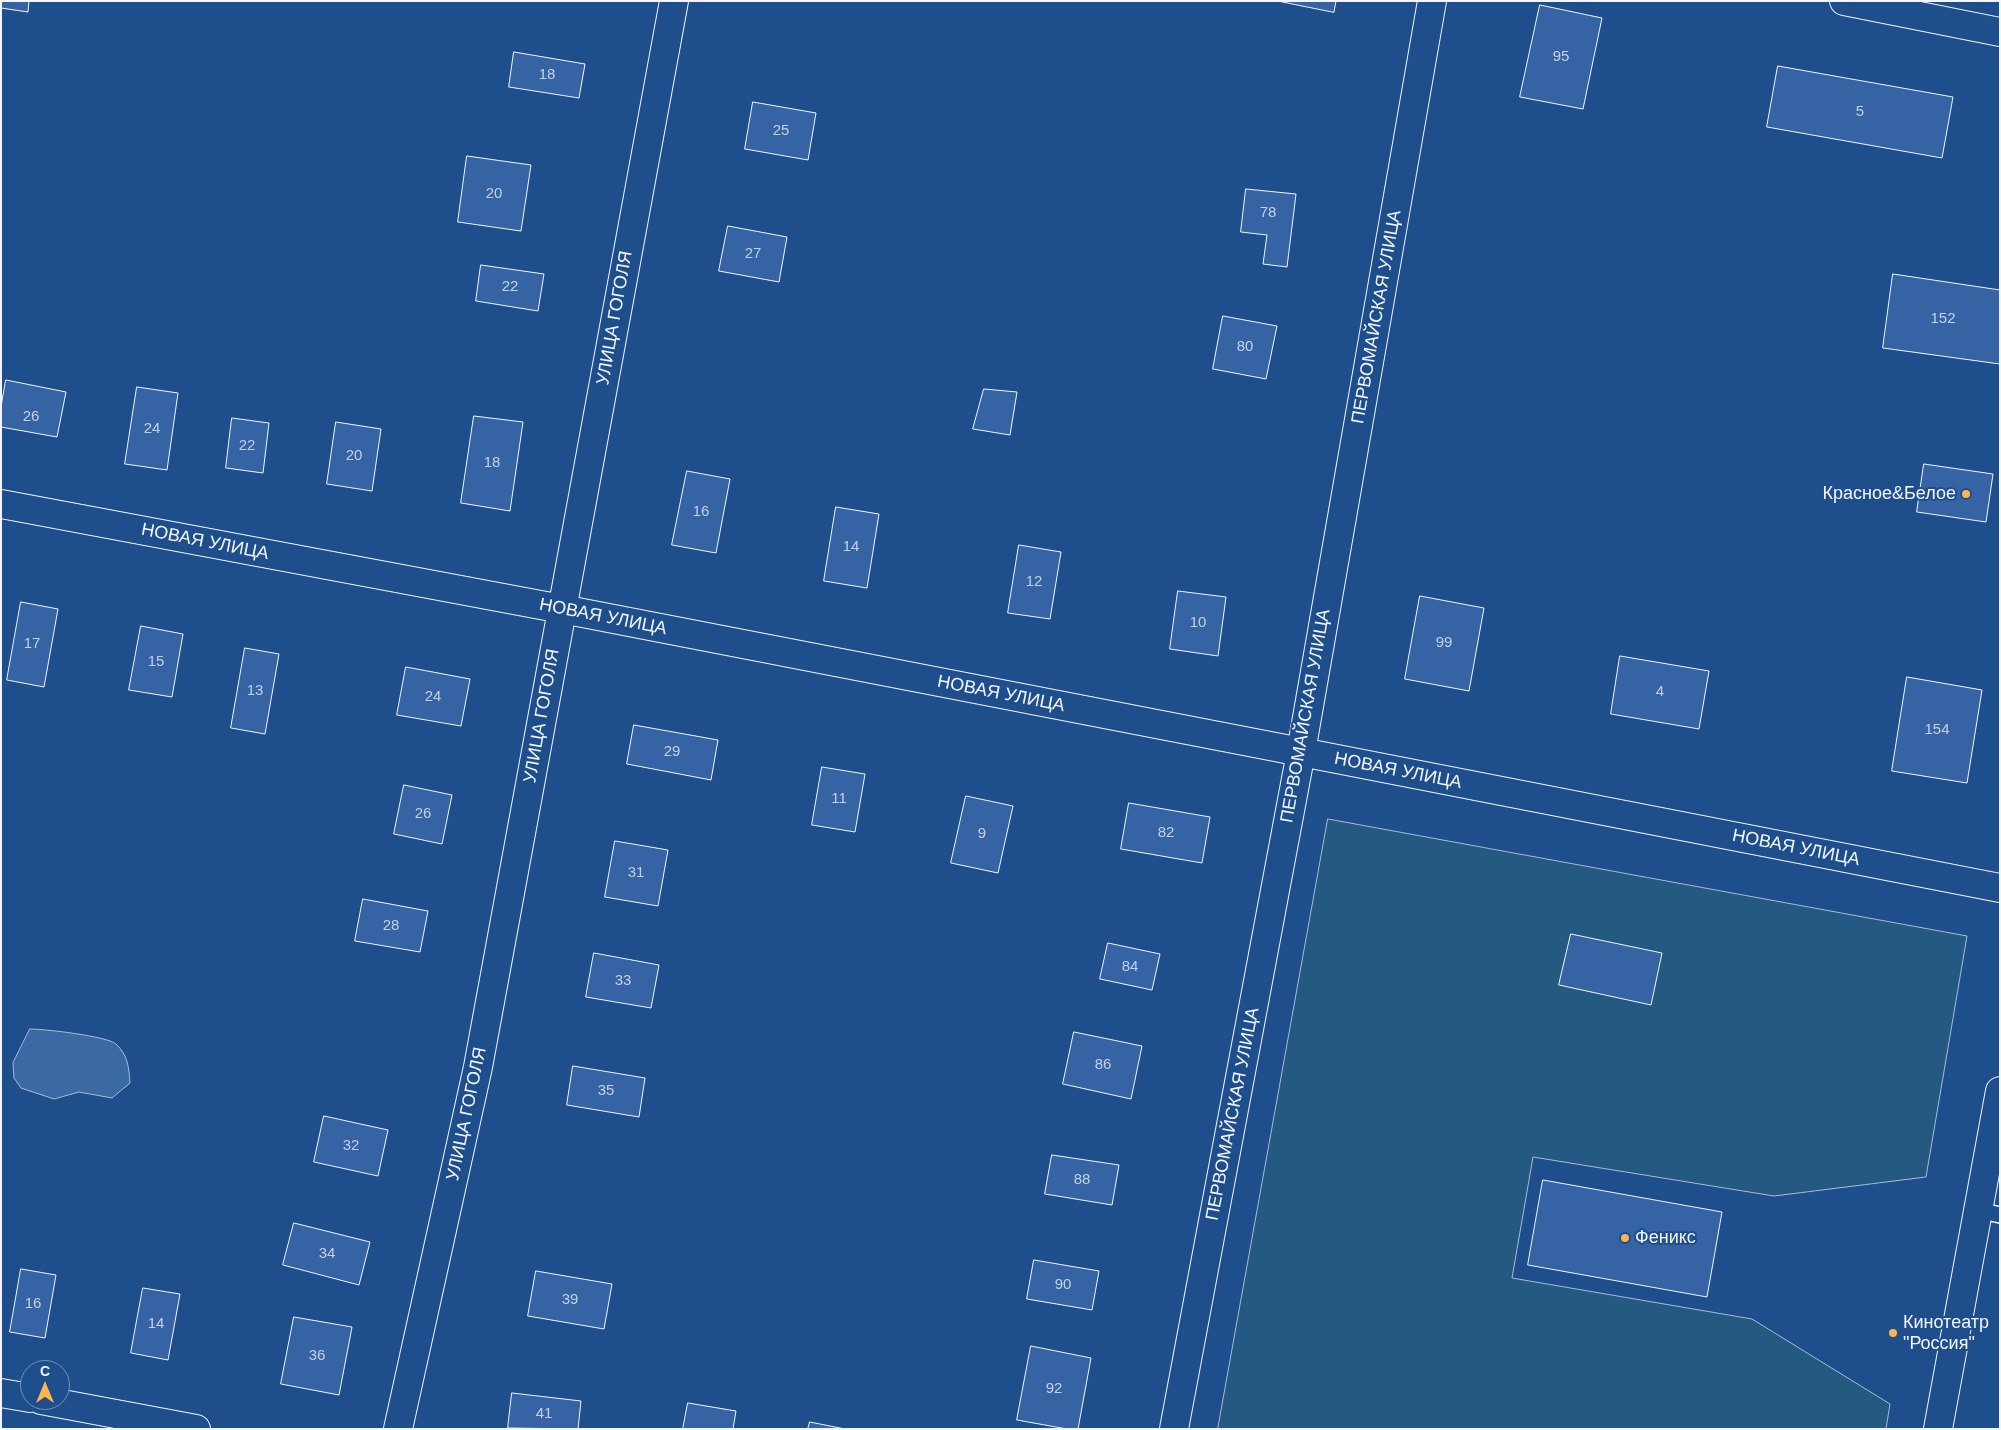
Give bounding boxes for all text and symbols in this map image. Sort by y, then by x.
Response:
house number: 95 [1553,48,1569,66]
house number: 18 [539,66,555,84]
house number: 5 [1856,103,1864,121]
house number: 25 [773,122,789,140]
house number: 20 [486,185,502,203]
house number: 78 [1260,204,1276,222]
street label: ПЕРВОМАЙСКАЯ УЛИЦА [1348,208,1406,426]
house number: 27 [745,245,761,263]
street label: УЛИЦА ГОГОЛЯ [593,249,637,387]
house number: 22 [502,278,518,296]
house number: 152 [1930,310,1956,328]
house number: 80 [1237,338,1253,356]
house number: 26 [23,408,39,426]
house number: 24 [144,420,160,438]
house number: 22 [239,437,255,455]
house number: 20 [346,447,362,465]
house number: 18 [484,454,500,472]
place label: Красное&Белое [1823,483,1956,505]
marker: Красное&Белое [1960,488,1972,500]
house number: 16 [693,503,709,521]
street label: НОВАЯ УЛИЦА [139,519,271,565]
house number: 14 [843,538,859,556]
house number: 12 [1026,573,1042,591]
street label: НОВАЯ УЛИЦА [537,594,669,640]
street label: ПЕРВОМАЙСКАЯ УЛИЦА [1277,607,1335,825]
house number: 10 [1190,614,1206,632]
house number: 99 [1436,634,1452,652]
house number: 17 [24,635,40,653]
street label: УЛИЦА ГОГОЛЯ [520,647,564,785]
house number: 15 [148,653,164,671]
street label: НОВАЯ УЛИЦА [935,671,1067,717]
house number: 13 [247,682,263,700]
house number: 4 [1656,683,1664,701]
house number: 24 [425,688,441,706]
house number: 154 [1924,721,1950,739]
house number: 29 [664,743,680,761]
street label: НОВАЯ УЛИЦА [1332,748,1464,794]
house number: 11 [831,790,847,808]
house number: 26 [415,805,431,823]
house number: 82 [1158,824,1174,842]
house number: 9 [978,825,986,843]
street label: НОВАЯ УЛИЦА [1730,825,1862,871]
house number: 31 [628,864,644,882]
house number: 28 [383,917,399,935]
house number: 84 [1122,958,1138,976]
house number: 33 [615,972,631,990]
street label: ПЕРВОМАЙСКАЯ УЛИЦА [1202,1006,1264,1222]
street label: УЛИЦА ГОГОЛЯ [442,1045,492,1183]
house number: 86 [1095,1056,1111,1074]
house number: 35 [598,1082,614,1100]
house number: 32 [343,1137,359,1155]
house number: 88 [1074,1171,1090,1189]
place label: Феникс [1635,1227,1696,1249]
marker: Феникс [1619,1232,1631,1244]
house number: 34 [319,1245,335,1263]
house number: 90 [1055,1276,1071,1294]
house number: 39 [562,1291,578,1309]
house number: 16 [25,1295,41,1313]
place label: Кинотеатр "Россия" [1903,1312,1989,1355]
house number: 14 [148,1315,164,1333]
marker: Кинотеатр "Россия" [1887,1327,1899,1339]
house number: 36 [309,1347,325,1365]
north arrow [20,1360,70,1410]
text: С [40,1363,50,1379]
house number: 92 [1046,1380,1062,1398]
house number: 41 [536,1405,552,1423]

